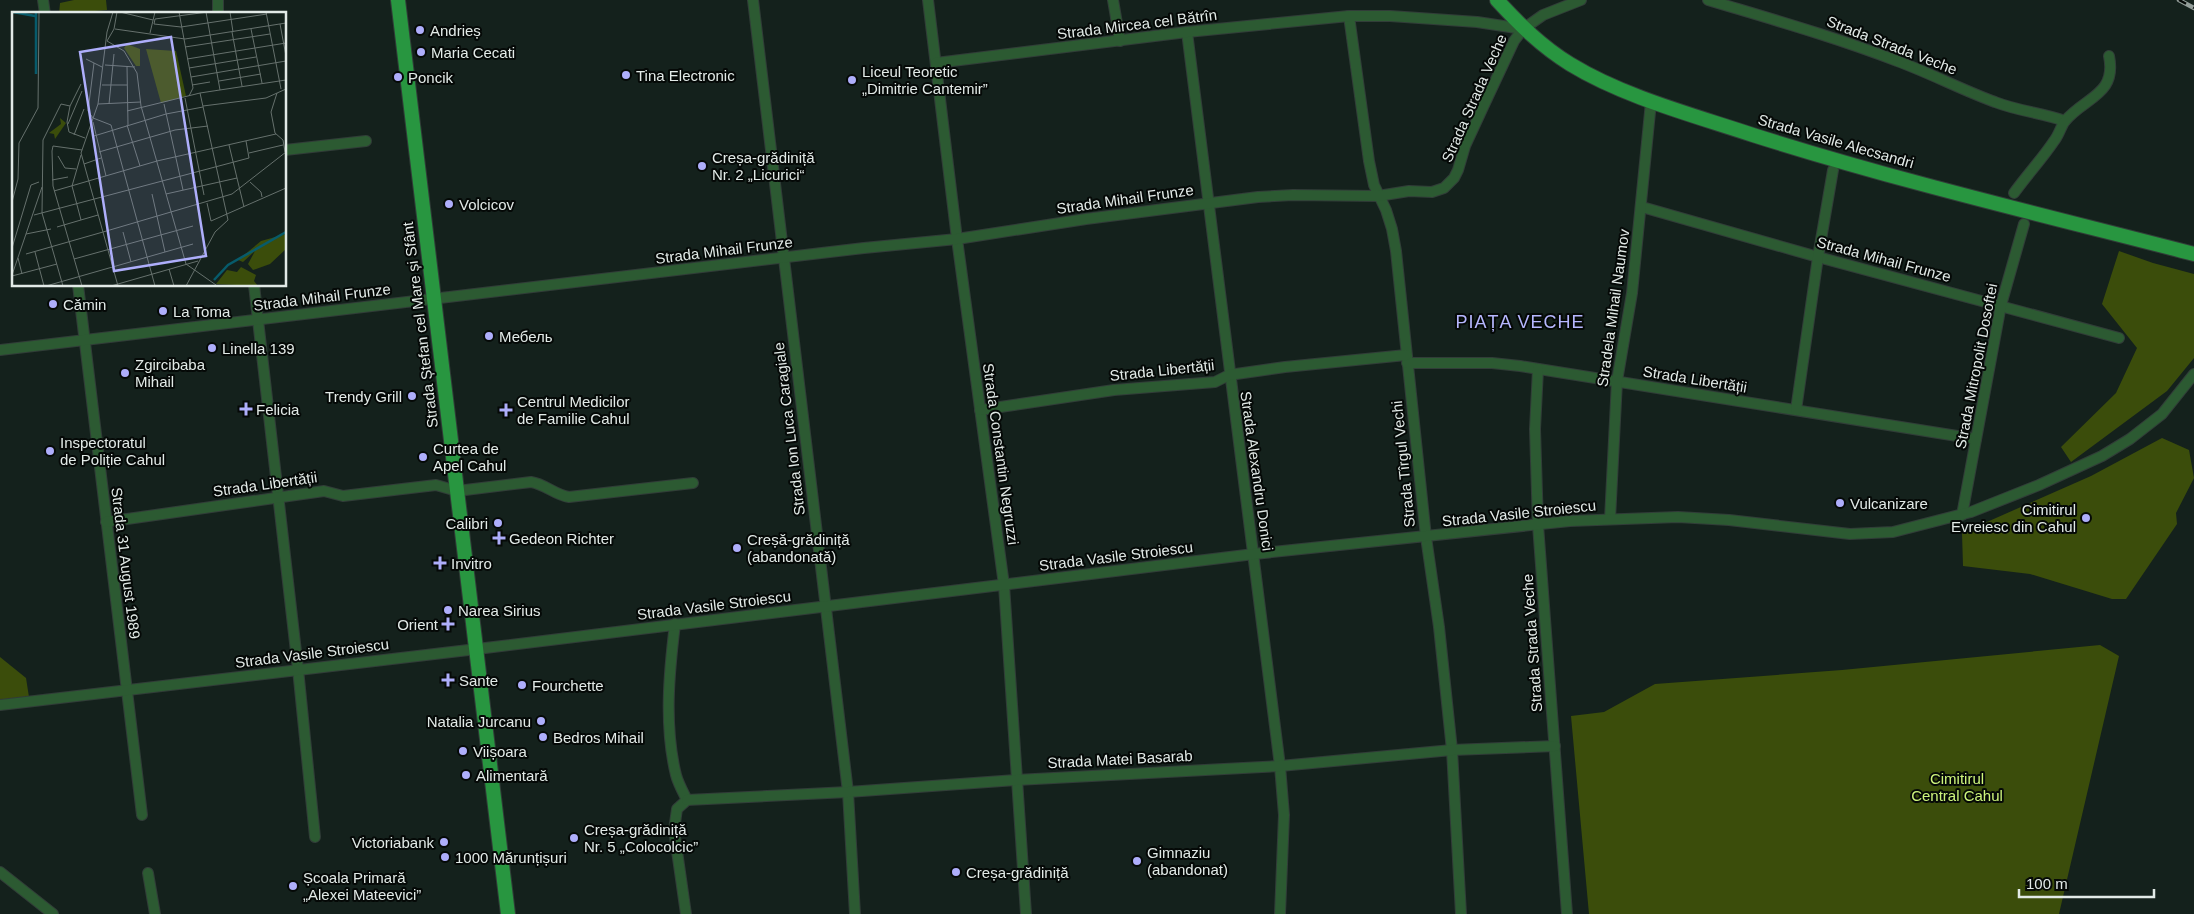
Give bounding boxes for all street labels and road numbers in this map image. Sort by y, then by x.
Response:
street label: Strada Mircea cel Bătrîn [1056,6,1218,42]
street label: Strada Strada Veche [1824,12,1960,78]
street label: Strada Strada Veche [1438,31,1510,165]
street label: Strada Vasile Alecsandri [1756,111,1916,171]
street label: Strada Mihail Frunze [1055,181,1195,217]
street label: Strada Ștefan cel Mare și Sfânt [399,220,441,429]
street label: Stradela Mihail Naumov [1594,227,1633,388]
street label: Strada Mihail Frunze [654,233,794,267]
street label: Strada Mihail Frunze [1815,233,1953,285]
street label: Strada Mihail Frunze [252,280,392,314]
street label: Strada Mitropolit Dosoftei [1952,282,2000,450]
street label: Strada Ion Luca Caragiale [770,341,808,517]
street label: Strada Libertății [1109,356,1215,384]
street label: Strada Constantin Negruzzi [980,362,1022,546]
street label: Strada Libertății [1642,362,1748,396]
street label: Strada Alexandru Donici [1237,390,1277,552]
street label: Strada Tîrgul Vechi [1388,400,1418,528]
street label: Strada Libertății [212,468,318,500]
street label: Strada 31 August 1989 [108,486,144,640]
street label: Strada Vasile Stroiescu [1441,496,1597,530]
street label: Strada Vasile Stroiescu [1038,538,1194,574]
street label: Strada Strada Veche [1519,573,1545,713]
street label: Strada Vasile Stroiescu [636,587,792,623]
street label: Strada Vasile Stroiescu [234,635,390,671]
street label: Strada Matei Basarab [1047,747,1193,771]

